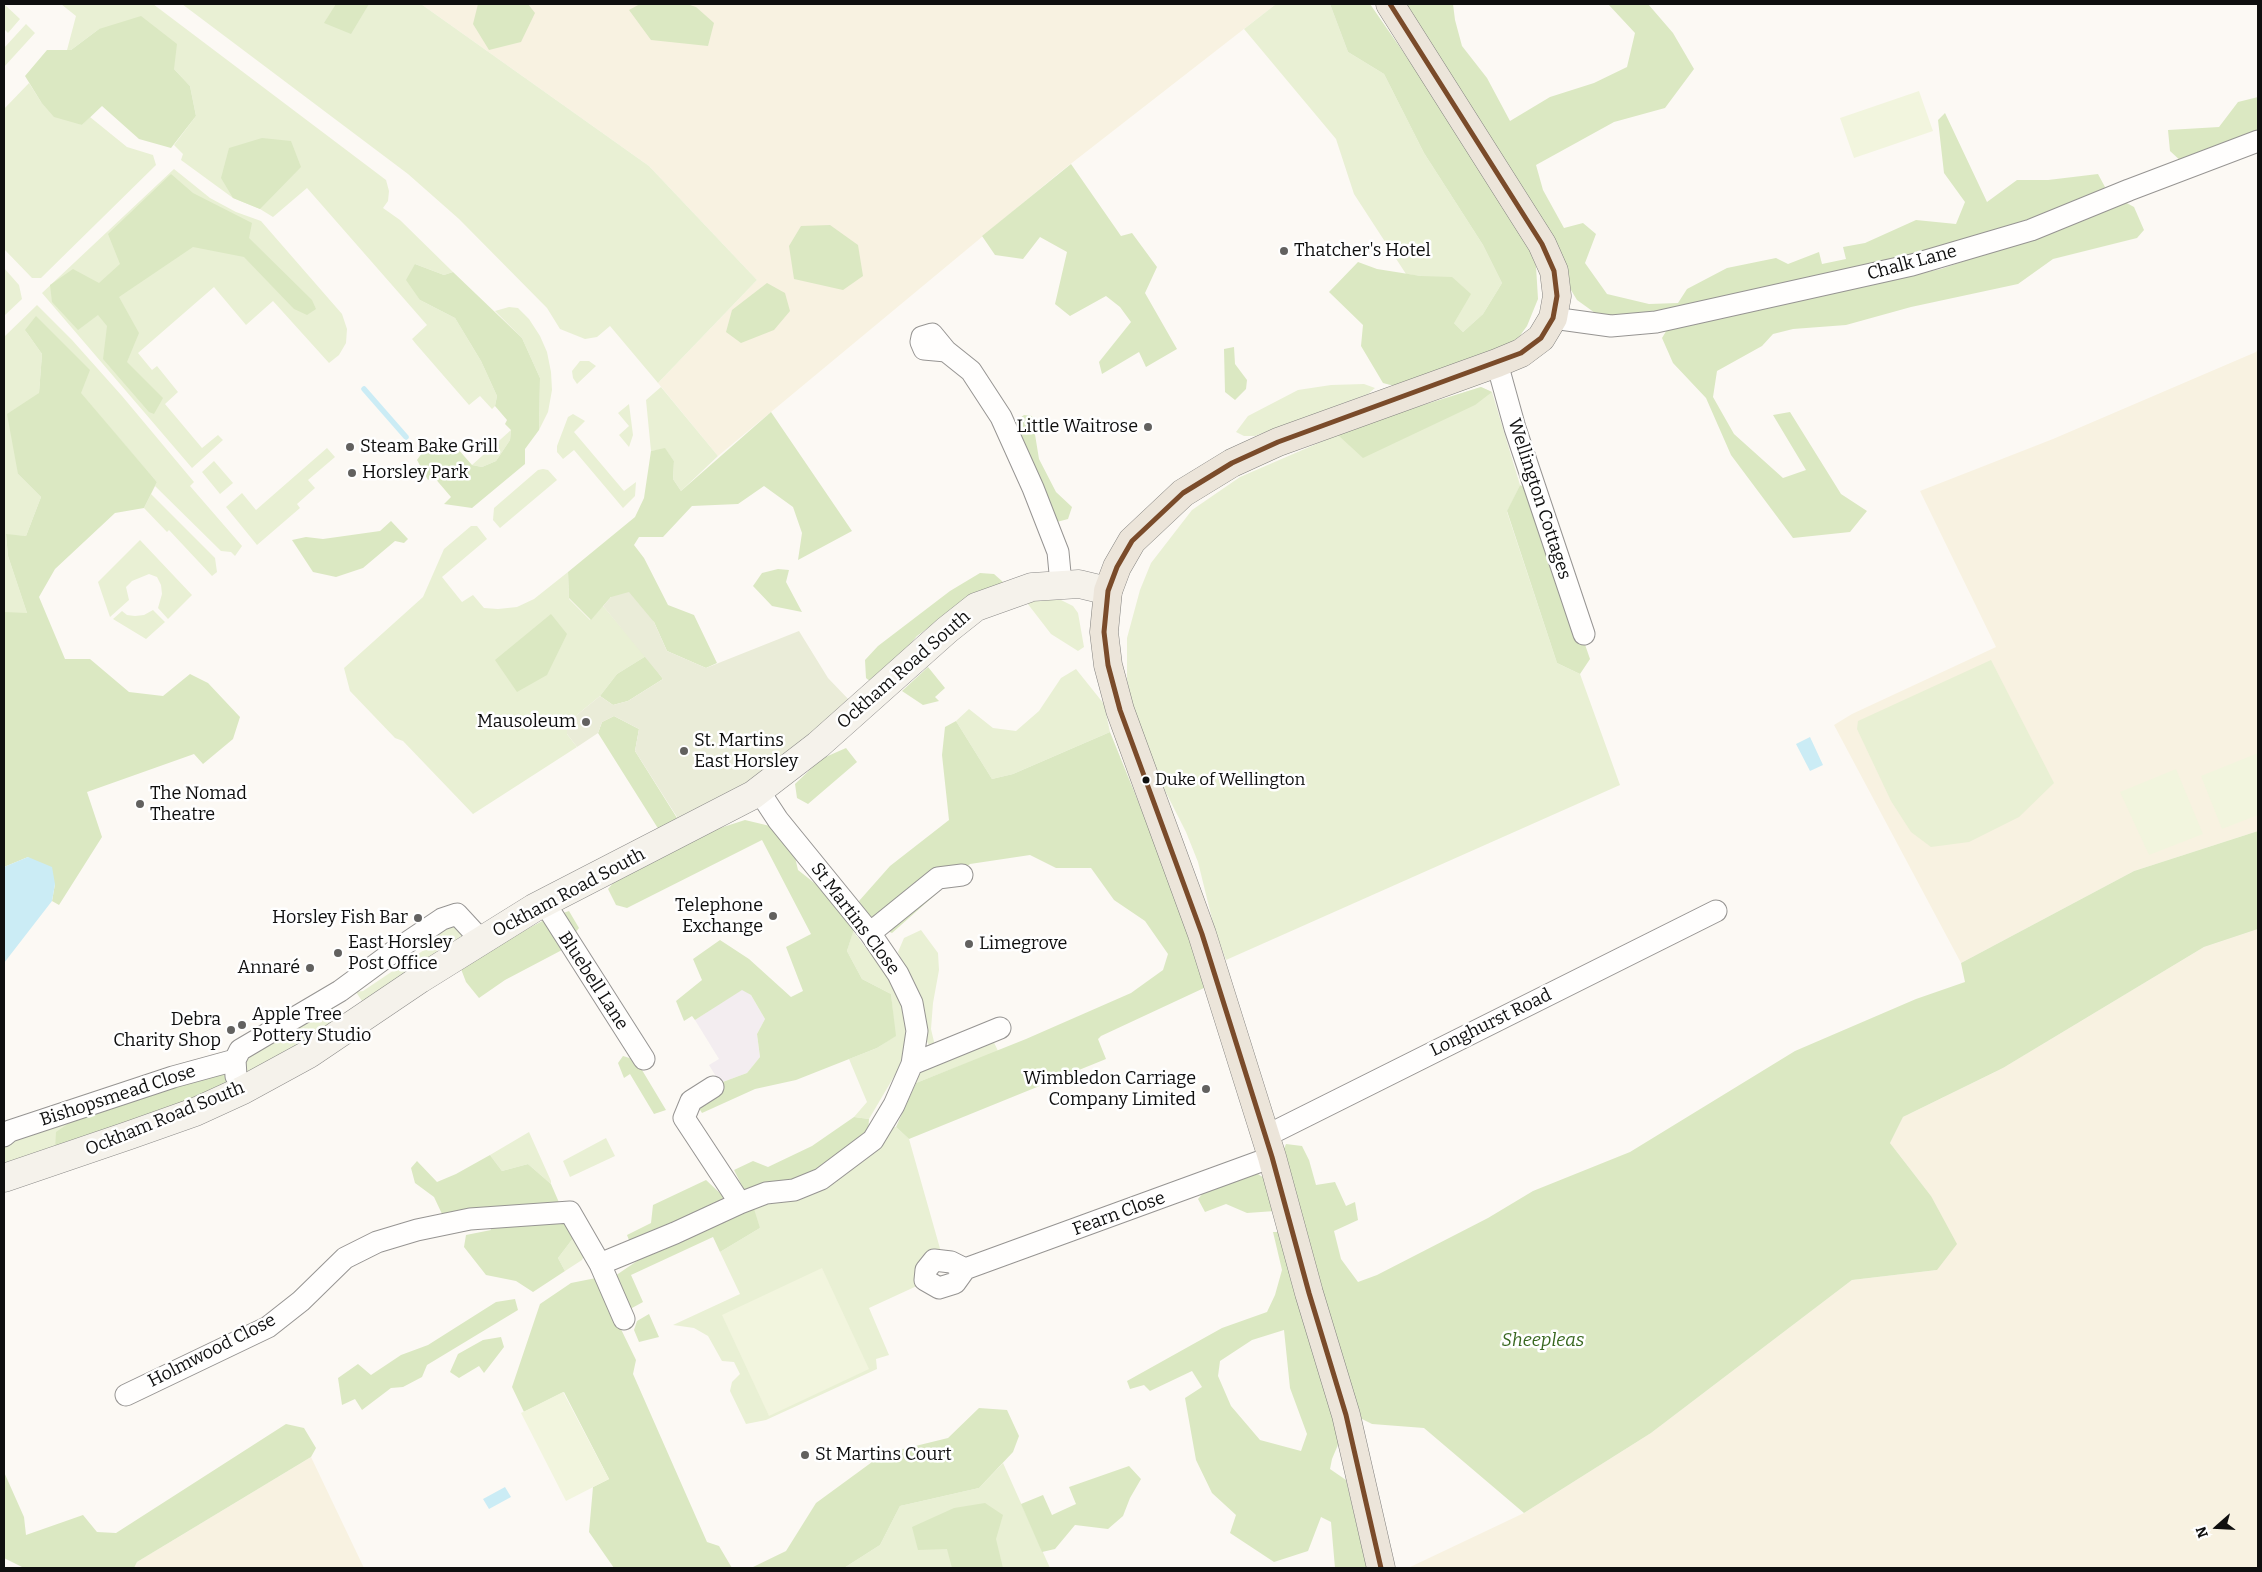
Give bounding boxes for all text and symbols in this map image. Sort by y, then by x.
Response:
place label: Thatcher's Hotel [1294,240,1431,262]
street label: Chalk Lane [1865,241,1959,285]
marker: Thatcher's Hotel [1278,245,1290,257]
place label: Little Waitrose [1017,416,1138,438]
street label: Wellington Cottages [1503,416,1575,582]
marker: Little Waitrose [1142,421,1154,433]
place label: Steam Bake Grill [360,436,498,458]
marker: Steam Bake Grill [344,441,356,453]
place label: Horsley Park [362,462,468,484]
marker: Horsley Park [346,467,358,479]
street label: Ockham Road South [833,606,975,734]
place label: Mausoleum [477,711,576,733]
marker: Mausoleum [580,716,592,728]
place label: St. Martins East Horsley [694,730,798,772]
marker: St. Martins East Horsley [678,745,690,757]
place label: Duke of Wellington [1155,770,1305,790]
marker: Duke of Wellington [1141,775,1151,785]
place label: The Nomad Theatre [150,783,247,826]
marker: The Nomad Theatre [134,798,146,810]
street label: Ockham Road South [489,844,649,942]
street label: St Martins Close [806,859,904,979]
place label: Telephone Exchange [675,895,763,938]
place label: Horsley Fish Bar [272,907,408,929]
marker: Telephone Exchange [767,910,779,922]
marker: Horsley Fish Bar [412,912,424,924]
street label: Bluebell Lane [553,928,633,1034]
place label: East Horsley Post Office [348,932,452,974]
place label: Limegrove [979,933,1067,955]
marker: Limegrove [963,938,975,950]
marker: East Horsley Post Office [332,947,344,959]
place label: Annaré [238,957,300,979]
marker: Annaré [304,962,316,974]
street label: Longhurst Road [1427,984,1555,1062]
place label: Apple Tree Pottery Studio [252,1004,371,1046]
place label: Debra Charity Shop [113,1009,221,1052]
marker: Apple Tree Pottery Studio [236,1019,248,1031]
marker: Debra Charity Shop [225,1024,237,1036]
street label: Bishopsmead Close [37,1061,199,1131]
place label: Wimbledon Carriage Company Limited [1023,1068,1196,1110]
street label: Ockham Road South [82,1077,248,1161]
marker: Wimbledon Carriage Company Limited [1200,1083,1212,1095]
street label: Fearn Close [1070,1187,1168,1241]
street label: Holmwood Close [145,1310,279,1392]
park label: Sheepleas [1502,1330,1584,1352]
place label: St Martins Court [815,1444,952,1466]
marker: St Martins Court [799,1449,811,1461]
north arrow [2192,1502,2242,1552]
text: N [2193,1524,2212,1540]

